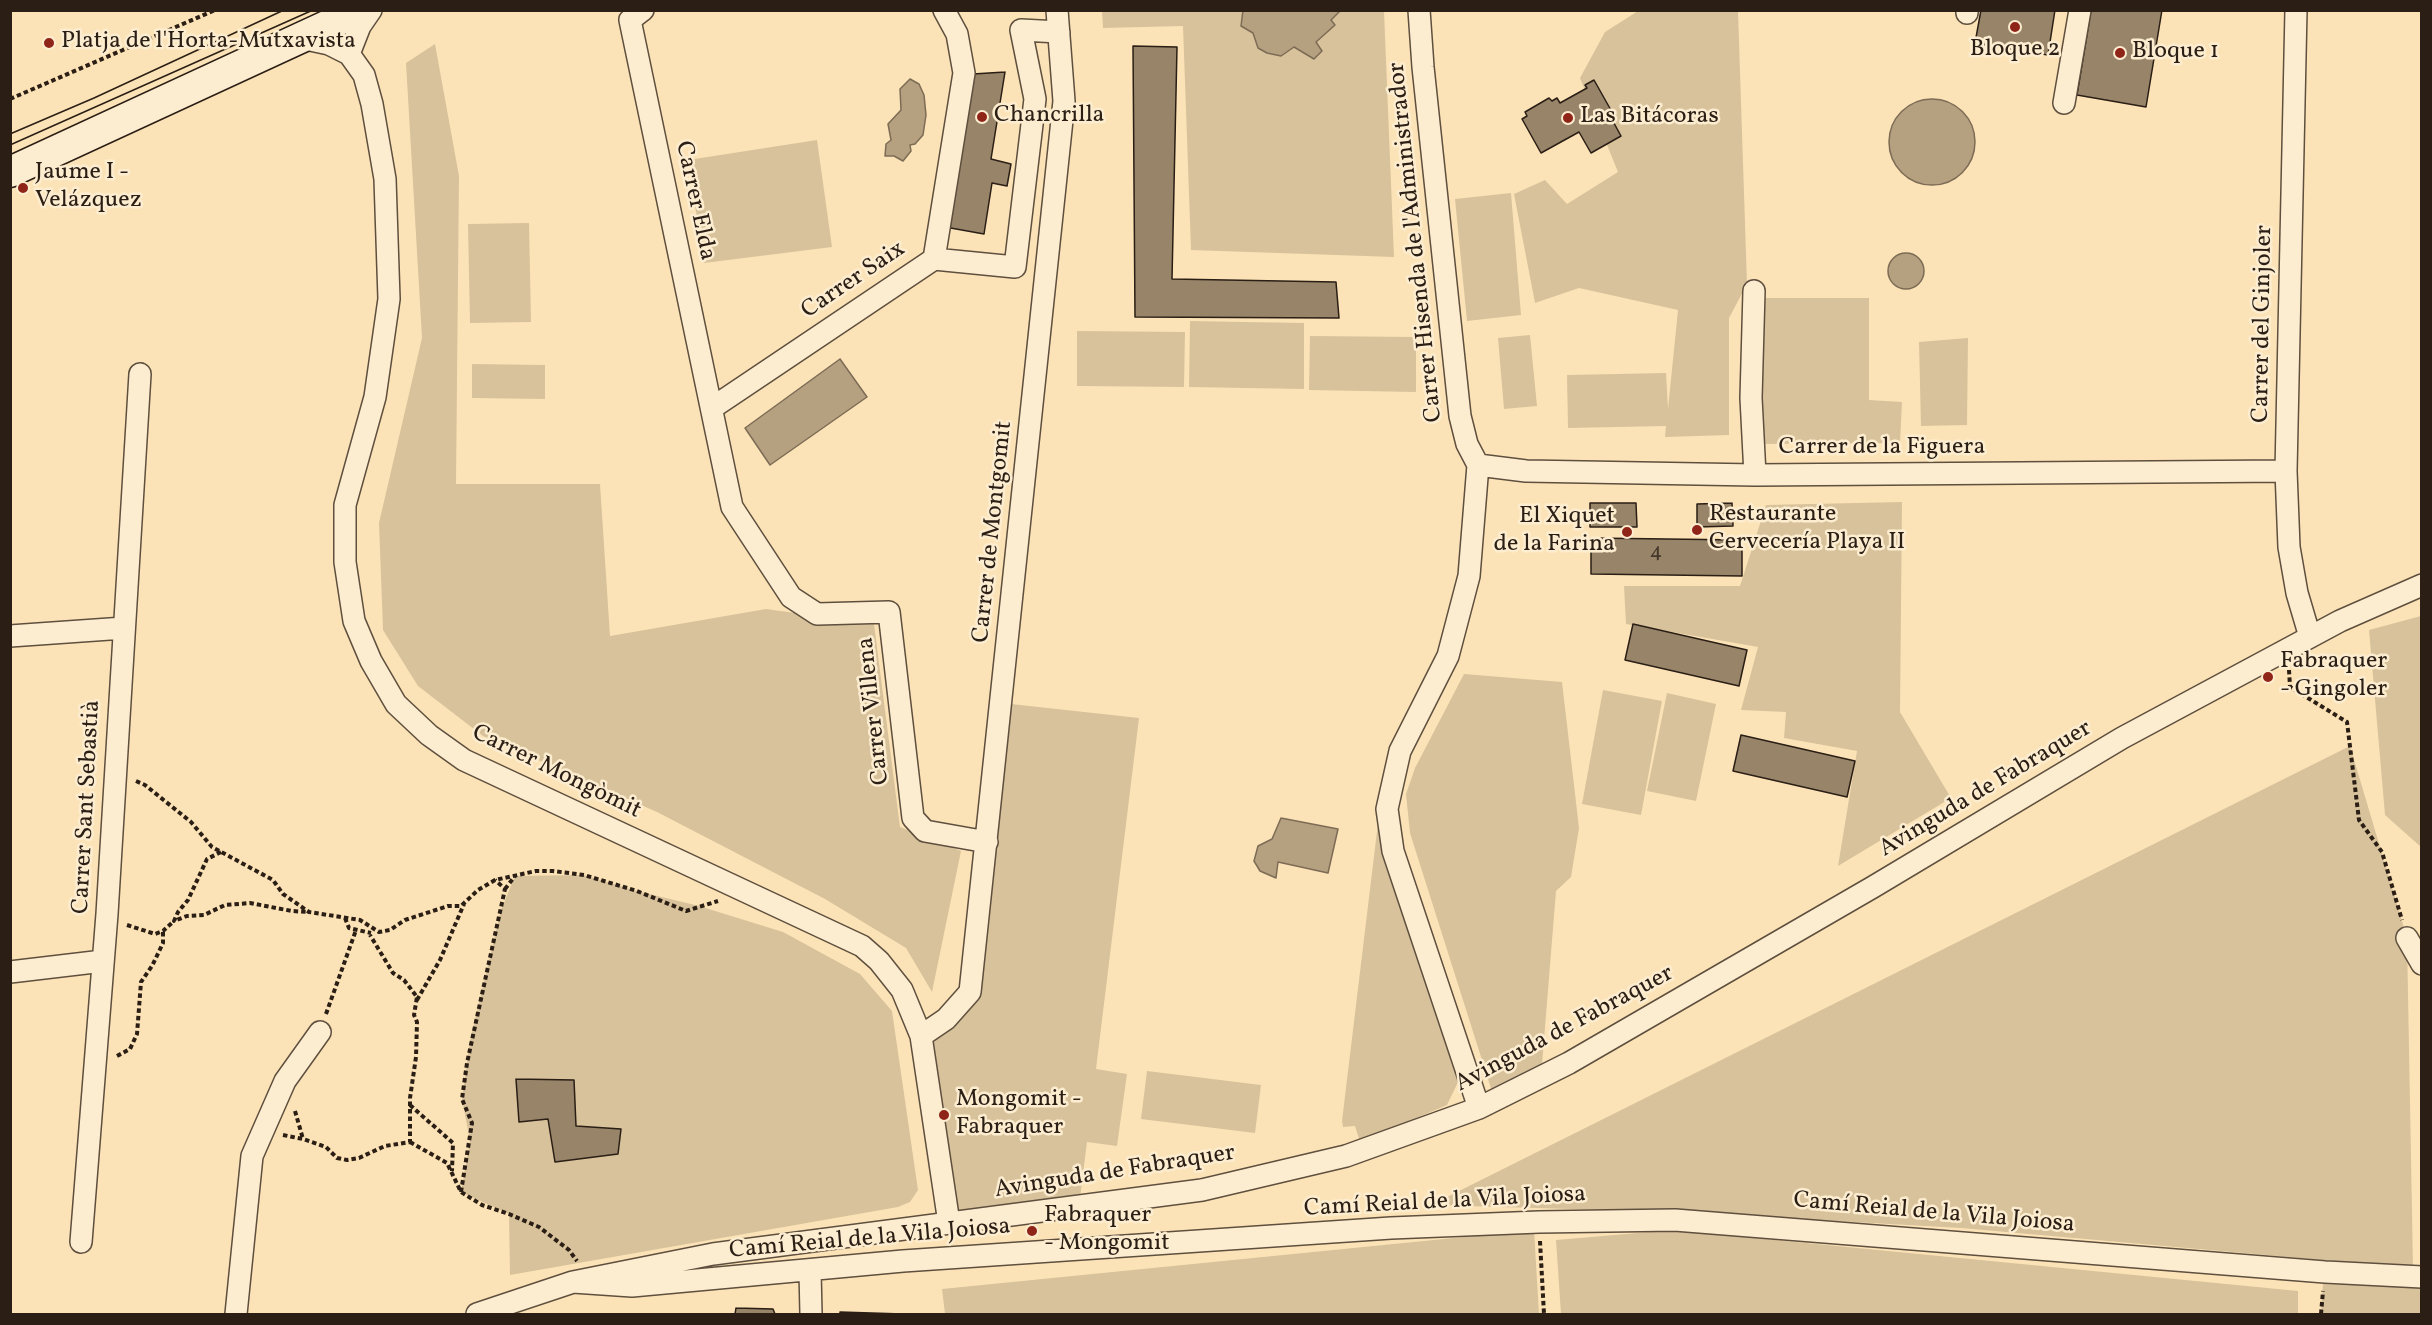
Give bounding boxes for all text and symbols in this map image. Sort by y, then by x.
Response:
marker: Bloque 2 [2008,20,2022,34]
place label: Platja de l'Horta-Mutxavista [61,29,356,57]
marker: Platja de l'Horta-Mutxavista [42,36,56,50]
place label: Bloque 2 [1970,37,2060,65]
place label: Bloque 1 [2132,39,2219,67]
marker: Bloque 1 [2113,46,2127,60]
street label: Carrer Hisenda de l'Administrador [1384,61,1450,423]
place label: Chancrilla [994,103,1105,131]
place label: Las Bitácoras [1580,104,1719,132]
marker: Chancrilla [975,110,989,124]
marker: Las Bitácoras [1561,111,1575,125]
street label: Carrer Elda [667,139,721,263]
place label: Jaume I - Velázquez [35,160,142,216]
marker: Jaume I - Velázquez [16,181,30,195]
street label: Carrer del Ginjoler [2248,225,2280,423]
street label: Carrer Saix [797,236,911,326]
street label: Carrer de Montgomit [968,420,1020,644]
street label: Carrer de la Figuera [1779,435,1985,463]
place label: Restaurante Cervecería Playa II [1709,502,1905,558]
place label: El Xiquet de la Farina [1494,504,1615,560]
marker: Restaurante Cervecería Playa II [1690,523,1704,537]
marker: El Xiquet de la Farina [1620,525,1634,539]
house number: 4 [1650,540,1662,566]
street label: Carrer Villena [853,636,897,786]
place label: Fabraquer - Gingoler [2280,649,2387,705]
marker: Fabraquer - Gingoler [2261,670,2275,684]
street label: Carrer Sant Sebastià [68,699,108,915]
street label: Avinguda de Fabraquer [1874,715,2098,865]
street label: Carrer Mongòmit [467,720,645,826]
street label: Avinguda de Fabraquer [1451,960,1679,1100]
place label: Mongomit - Fabraquer [956,1087,1082,1143]
marker: Mongomit - Fabraquer [937,1108,951,1122]
street label: Avinguda de Fabraquer [993,1140,1237,1206]
street label: Camí Reial de la Vila Joiosa [1303,1181,1587,1225]
street label: Camí Reial de la Vila Joiosa [1792,1187,2076,1241]
place label: Fabraquer - Mongomit [1044,1203,1170,1259]
street label: Camí Reial de la Vila Joiosa [728,1213,1012,1267]
marker: Fabraquer - Mongomit [1025,1224,1039,1238]

